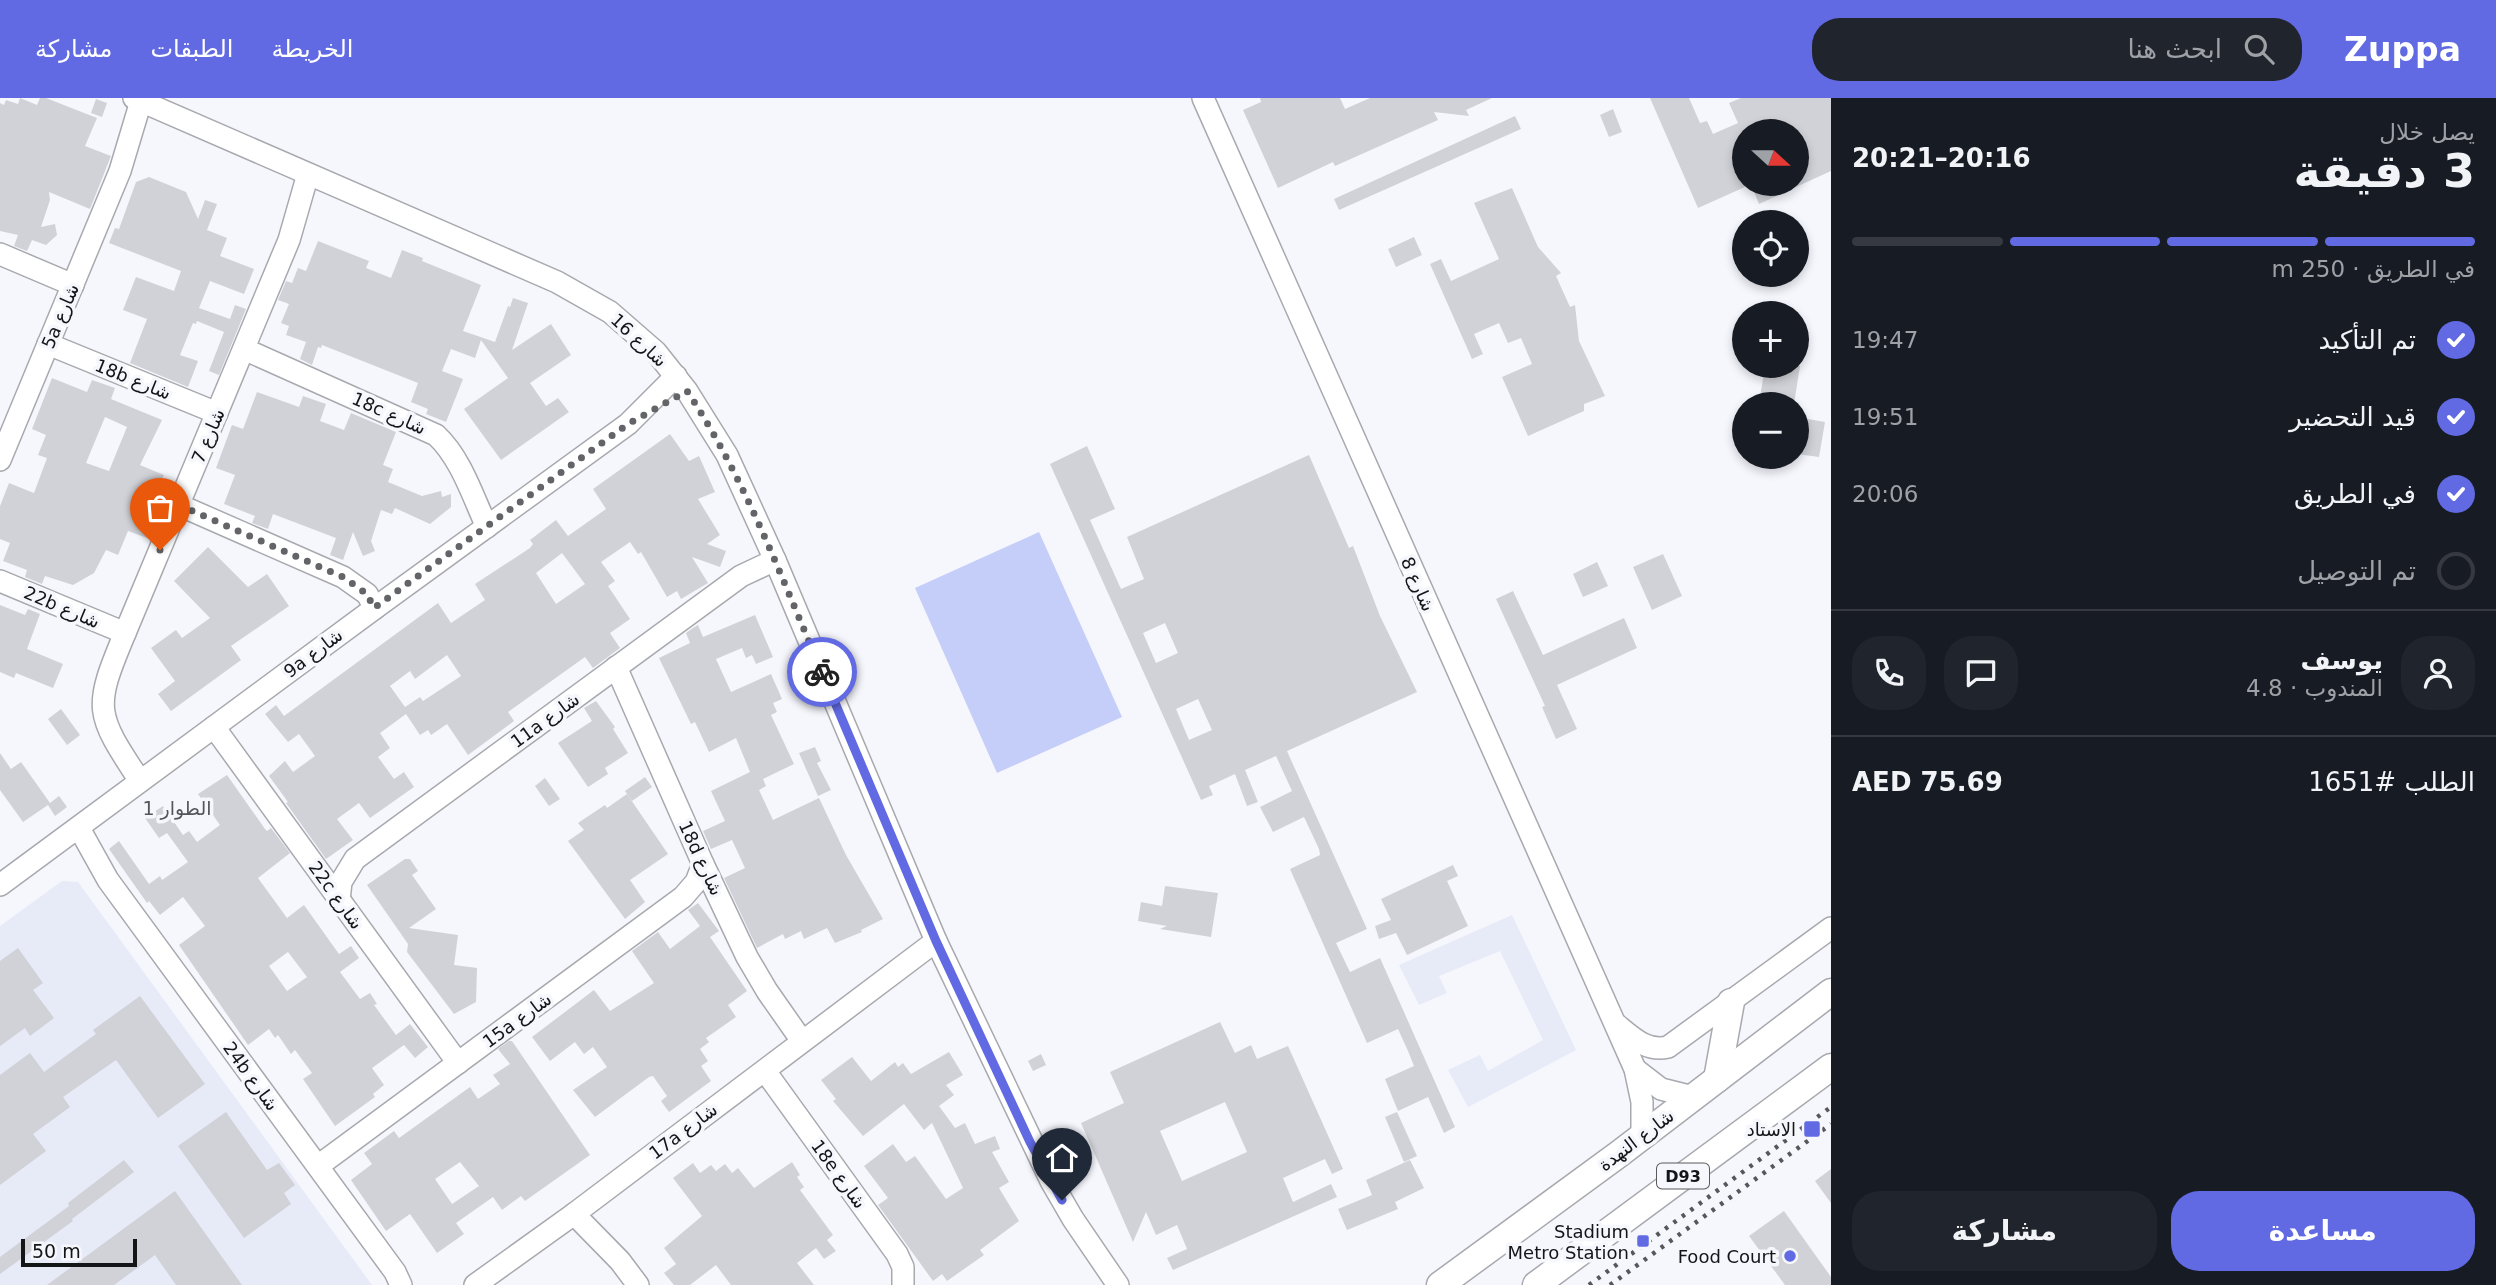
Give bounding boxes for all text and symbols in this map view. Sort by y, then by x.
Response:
search box [1812,18,2302,81]
icon: search [2240,30,2278,68]
text: Zuppa [2344,30,2461,69]
text: ابحث هنا [2128,34,2222,64]
text: مشاركة [35,35,112,63]
text: الطبقات [150,35,233,63]
text: الخريطة [271,35,353,63]
north arrow [1732,119,1810,196]
map controls [1732,119,1809,469]
text: يصل خلال [2379,119,2475,145]
text: 20:16–20:21 [1852,143,2031,173]
text: 3 دقيقة [2293,144,2475,198]
button: locate [1732,210,1809,287]
text: في الطريق · 250 m [2271,256,2475,282]
street label: 5a شارع [37,280,84,352]
button: + [1732,301,1809,378]
street label: شارع 16 [606,309,671,372]
icon: check [2437,321,2475,359]
text: تم التأكيد [2318,325,2416,355]
text: 19:47 [1852,327,1918,353]
street label: 18b شارع [92,354,174,405]
street label: 18c شارع [348,387,429,439]
button: − [1732,392,1809,469]
icon: check [2437,398,2475,436]
text: قيد التحضير [2289,402,2416,432]
text: 19:51 [1852,404,1918,430]
street label: شارع 7 [187,406,230,467]
icon: check [2437,475,2475,513]
pin [130,478,190,550]
text: في الطريق [2294,479,2416,509]
text: 20:06 [1852,481,1918,507]
icon: bag [141,489,179,527]
street label: شارع 8 [1396,554,1439,615]
text: تم التوصيل [2297,556,2416,586]
street label: 22b شارع [21,582,103,633]
street label: 9a شارع [279,624,347,683]
button: phone [1852,636,1926,710]
button: chat [1944,636,2018,710]
button: person [2401,636,2475,710]
courier [787,637,857,707]
text: يوسف [2300,645,2383,675]
icon: bike [803,653,841,691]
text: المندوب · 4.8 [2246,675,2383,701]
street label: 11a شارع [507,688,584,753]
text: AED 75.69 [1852,767,2003,797]
text: الطلب #1651 [2308,767,2475,797]
district label: الطوار 1 [142,797,212,820]
street label: 18d شارع [674,817,727,899]
street label: 22c شارع [304,857,368,934]
street label: 15a شارع [479,988,556,1053]
street label: 24b شارع [218,1037,283,1115]
street label: 17a شارع [645,1099,722,1164]
street label: شارع النهدة [1594,1105,1678,1176]
place label: الاستاد [1747,1119,1796,1140]
marker: الاستاد [1802,1119,1822,1139]
pin [1032,1128,1092,1200]
street label: 18e شارع [806,1136,871,1213]
icon: home [1043,1139,1081,1177]
road number: D93 [1657,1164,1709,1188]
button: مشاركة [1852,1191,2157,1271]
button: مساعدة [2171,1191,2475,1271]
place label: Stadium Metro Station [1508,1221,1629,1263]
marker: Stadium Metro Station [1635,1233,1651,1249]
scale bar [21,1236,136,1268]
text: 50 m [32,1240,81,1262]
place label: Food Court [1678,1246,1776,1267]
marker: Food Court [1782,1248,1798,1264]

